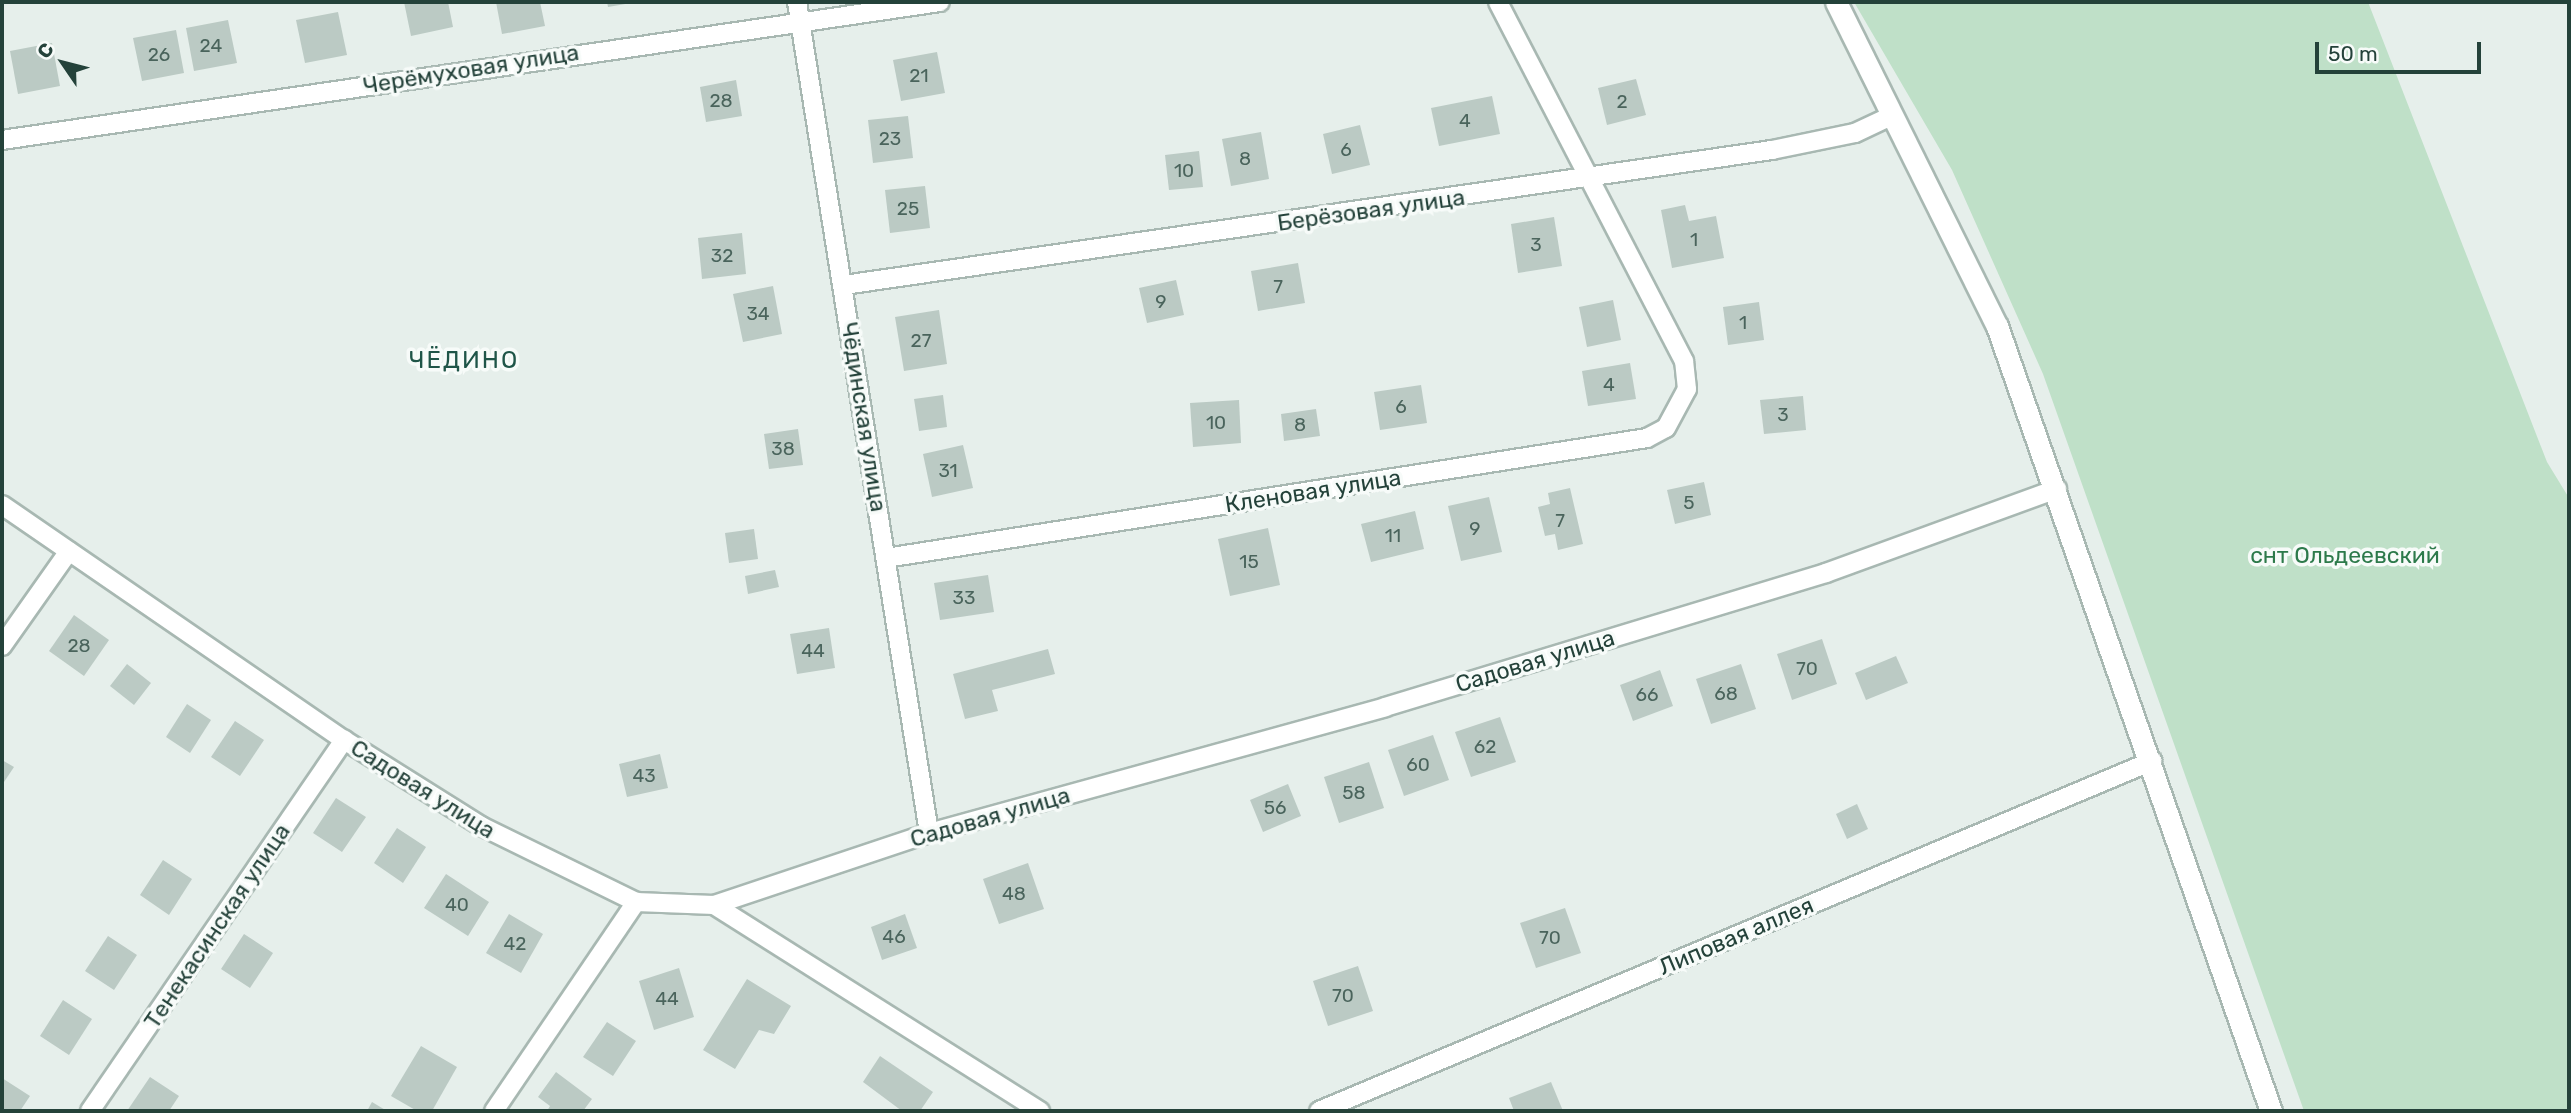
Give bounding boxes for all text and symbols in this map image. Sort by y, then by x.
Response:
north arrow [28,28,98,98]
scale bar [2319,28,2485,72]
house number: 24 [200,35,222,57]
street label: Черёмуховая улица [361,38,581,100]
text: С [32,39,59,63]
text: 50 m [2328,41,2378,66]
house number: 26 [148,44,170,66]
house number: 21 [909,65,929,87]
house number: 28 [709,90,733,112]
house number: 2 [1616,91,1628,113]
house number: 4 [1459,110,1471,132]
house number: 23 [879,128,901,150]
house number: 6 [1340,139,1352,161]
house number: 8 [1239,148,1251,170]
house number: 10 [1174,160,1194,182]
street label: Берёзовая улица [1275,183,1467,237]
house number: 25 [897,198,919,220]
house number: 1 [1690,229,1698,251]
house number: 3 [1530,234,1542,256]
house number: 32 [711,245,733,267]
house number: 7 [1273,276,1283,298]
house number: 9 [1155,291,1167,313]
house number: 34 [746,303,770,325]
house number: 1 [1739,312,1747,334]
street label: Чёдинская улица [835,320,893,514]
house number: 27 [911,330,931,352]
district label: ЧЁДИНО [410,347,518,375]
house number: 4 [1603,374,1615,396]
house number: 6 [1395,396,1407,418]
house number: 3 [1777,404,1789,426]
house number: 10 [1206,412,1226,434]
house number: 8 [1294,414,1306,436]
house number: 38 [771,438,795,460]
house number: 31 [938,460,958,482]
street label: Кленовая улица [1223,463,1403,519]
house number: 5 [1683,492,1695,514]
house number: 7 [1555,510,1565,532]
house number: 9 [1469,518,1481,540]
house number: 11 [1385,525,1401,547]
park label: снт Ольдеевский [2250,541,2440,569]
house number: 15 [1239,551,1259,573]
house number: 33 [953,587,975,609]
street label: Садовая улица [1452,624,1618,698]
house number: 28 [67,635,91,657]
house number: 44 [801,640,825,662]
house number: 70 [1796,658,1818,680]
house number: 68 [1714,683,1738,705]
house number: 66 [1636,684,1658,706]
street label: Садовая улица [346,734,500,844]
house number: 62 [1474,736,1496,758]
house number: 60 [1406,754,1430,776]
house number: 43 [632,765,656,787]
street label: Садовая улица [907,781,1073,853]
house number: 58 [1342,782,1366,804]
house number: 56 [1264,797,1286,819]
street label: Тенекасинская улица [138,818,296,1034]
house number: 48 [1002,883,1026,905]
street label: Липовая аллея [1654,891,1818,981]
house number: 40 [445,894,469,916]
house number: 46 [882,926,906,948]
house number: 70 [1539,927,1561,949]
house number: 42 [504,933,526,955]
house number: 70 [1332,985,1354,1007]
house number: 44 [655,988,679,1010]

